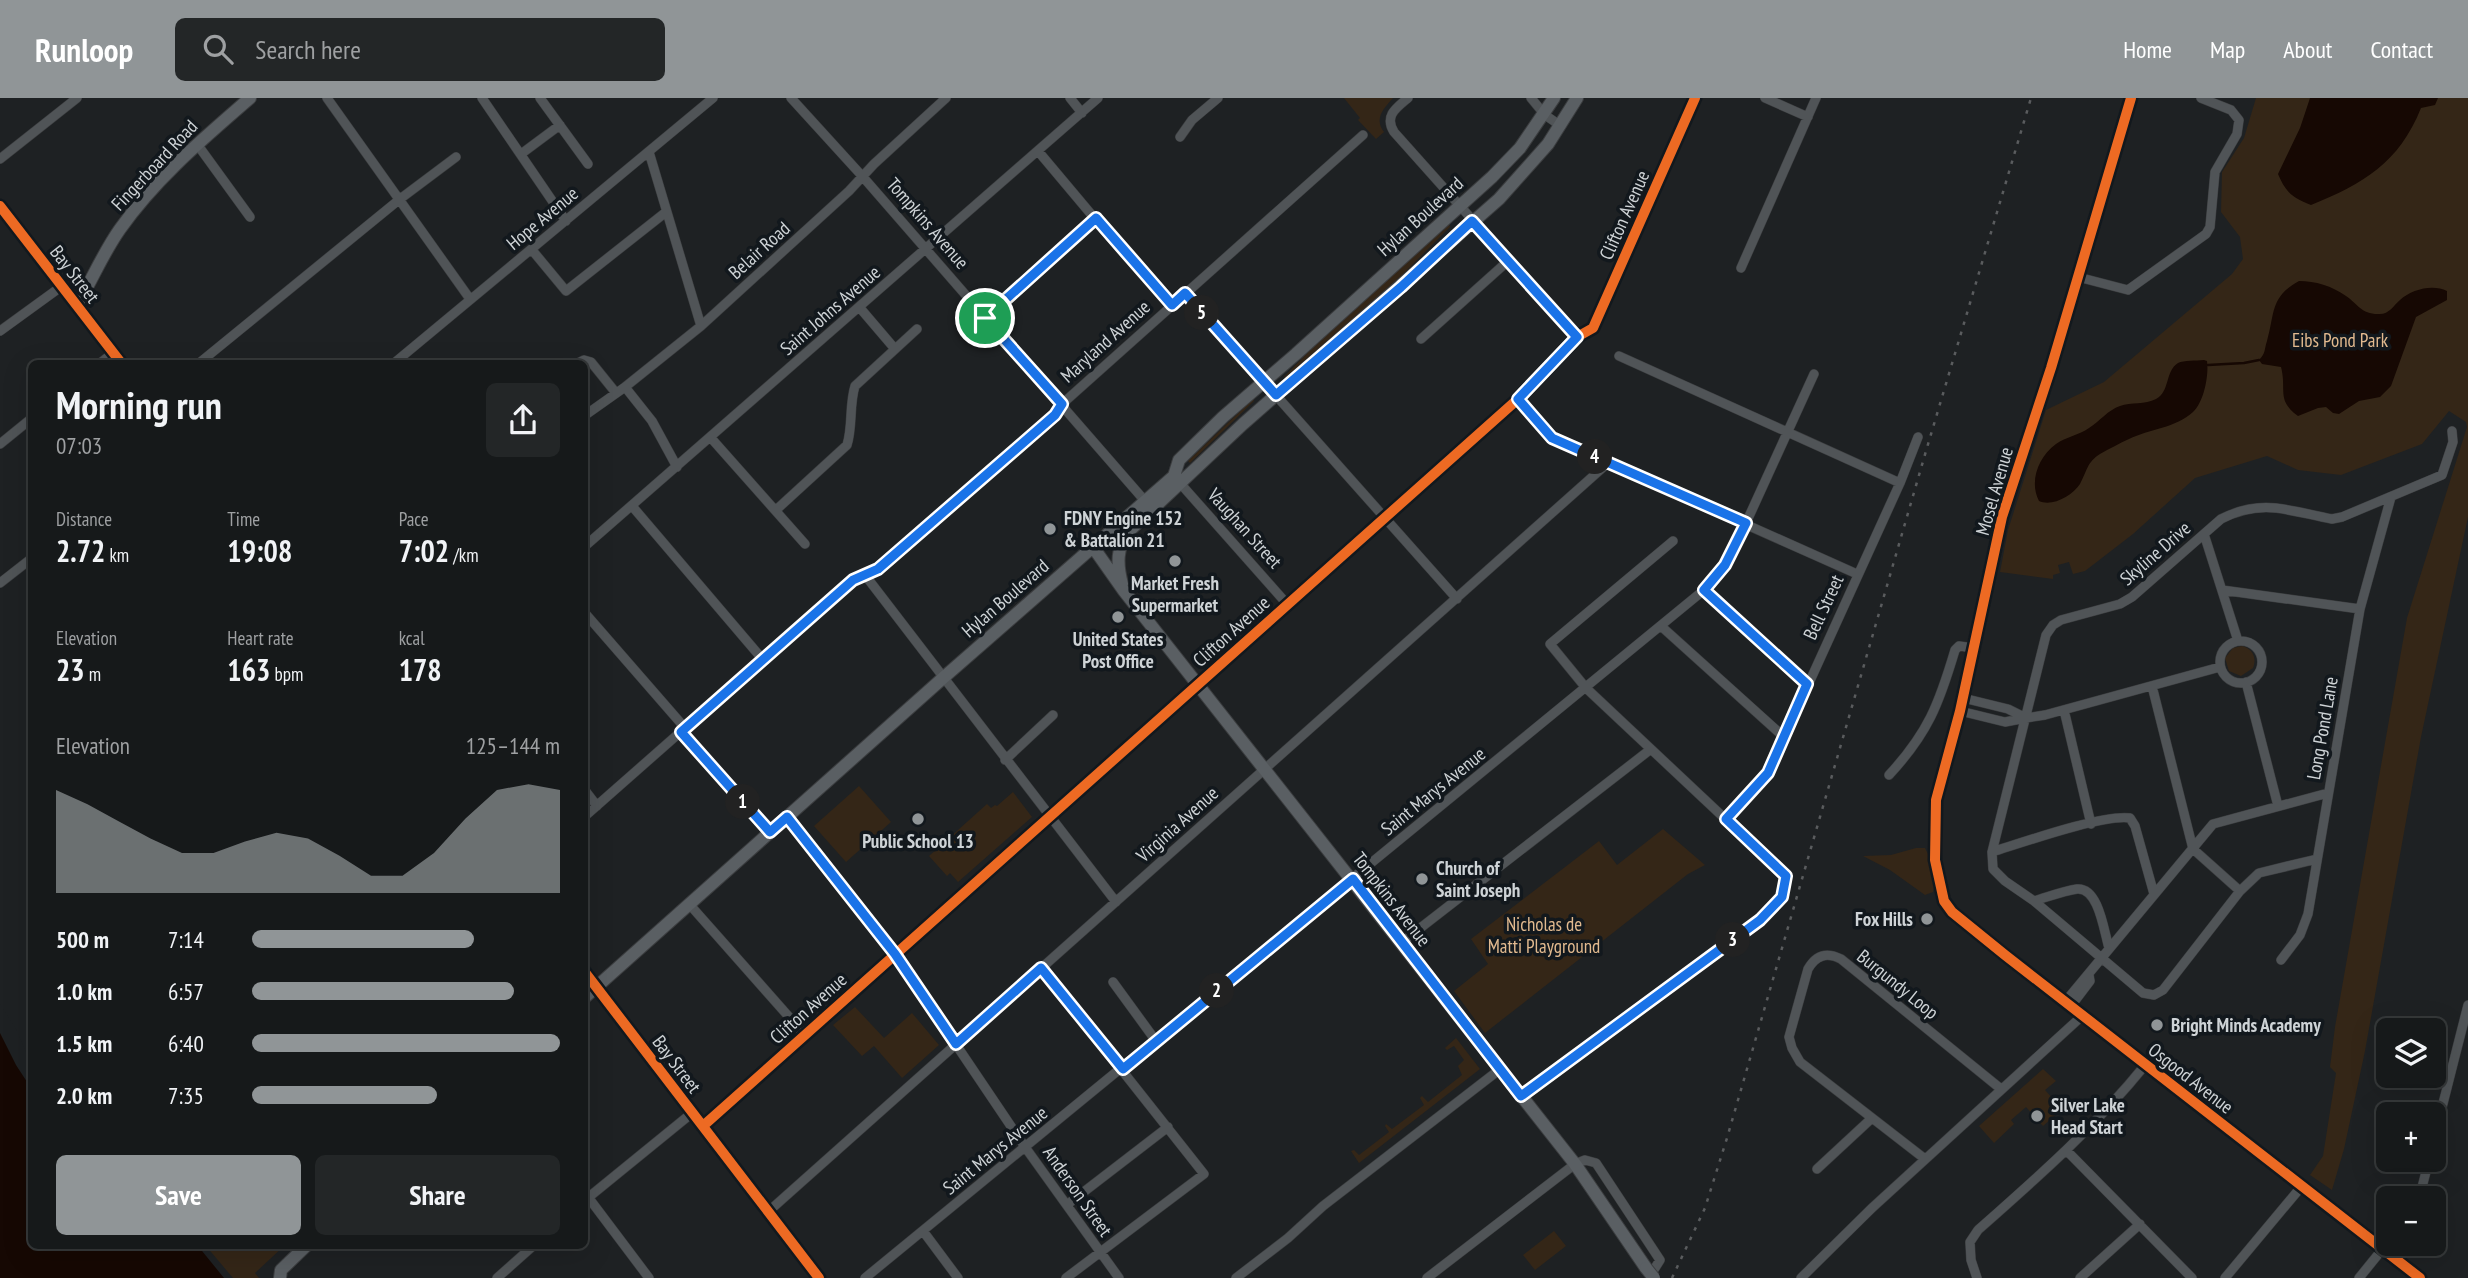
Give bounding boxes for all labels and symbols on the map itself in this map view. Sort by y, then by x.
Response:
street label: Fingerboard Road [106,115,202,215]
street label: Clifton Avenue [1594,167,1654,263]
street label: Hylan Boulevard [1372,171,1468,261]
street label: Tompkins Avenue [882,172,974,274]
street label: Hope Avenue [501,181,583,255]
street label: Belair Road [723,216,795,284]
street label: Bay Street [45,240,105,308]
street label: Saint Johns Avenue [775,260,885,360]
pin [955,288,1015,348]
street label: Maryland Avenue [1055,294,1155,387]
pin: 5 [1184,296,1220,330]
park label: Eibs Pond Park [2292,328,2389,352]
pin: 4 [1578,440,1612,474]
street label: Mosel Avenue [1970,444,2018,538]
street label: Vaughan Street [1202,482,1288,574]
place label: FDNY Engine 152 & Battalion 21 [1064,506,1182,552]
street label: Skyline Drive [2115,516,2195,590]
marker: FDNY Engine 152 & Battalion 21 [1042,521,1058,537]
marker: Market Fresh Supermarket [1167,553,1183,569]
street label: Hylan Boulevard [957,554,1053,642]
street label: Bell Street [1798,570,1849,643]
place label: Market Fresh Supermarket [1131,571,1219,617]
street label: Clifton Avenue [1188,590,1274,672]
marker: United States Post Office [1110,609,1126,625]
place label: United States Post Office [1073,627,1164,673]
street label: Long Pond Lane [2301,675,2343,781]
street label: Saint Marys Avenue [1376,741,1490,840]
street label: Virginia Avenue [1130,781,1223,868]
pin: 1 [726,784,760,820]
marker: Public School 13 [910,811,926,827]
place label: Public School 13 [862,829,974,853]
street label: Tompkins Avenue [1348,847,1436,951]
place label: Church of Saint Joseph [1436,856,1520,902]
marker: Church of Saint Joseph [1414,871,1430,887]
place label: Fox Hills [1855,907,1913,931]
marker: Fox Hills [1919,911,1935,927]
park label: Nicholas de Matti Playground [1488,912,1600,958]
pin: 3 [1716,922,1750,958]
street label: Burgundy Loop [1852,944,1944,1024]
street label: Clifton Avenue [765,967,851,1049]
pin: 2 [1200,974,1234,1008]
place label: Bright Minds Academy [2171,1013,2321,1037]
marker: Bright Minds Academy [2149,1017,2165,1033]
street label: Bay Street [647,1030,707,1098]
street label: Osgood Avenue [2144,1037,2238,1119]
place label: Silver Lake Head Start [2051,1093,2125,1139]
street label: Saint Marys Avenue [938,1100,1052,1199]
marker: Silver Lake Head Start [2029,1108,2045,1124]
street label: Anderson Street [1038,1141,1118,1241]

